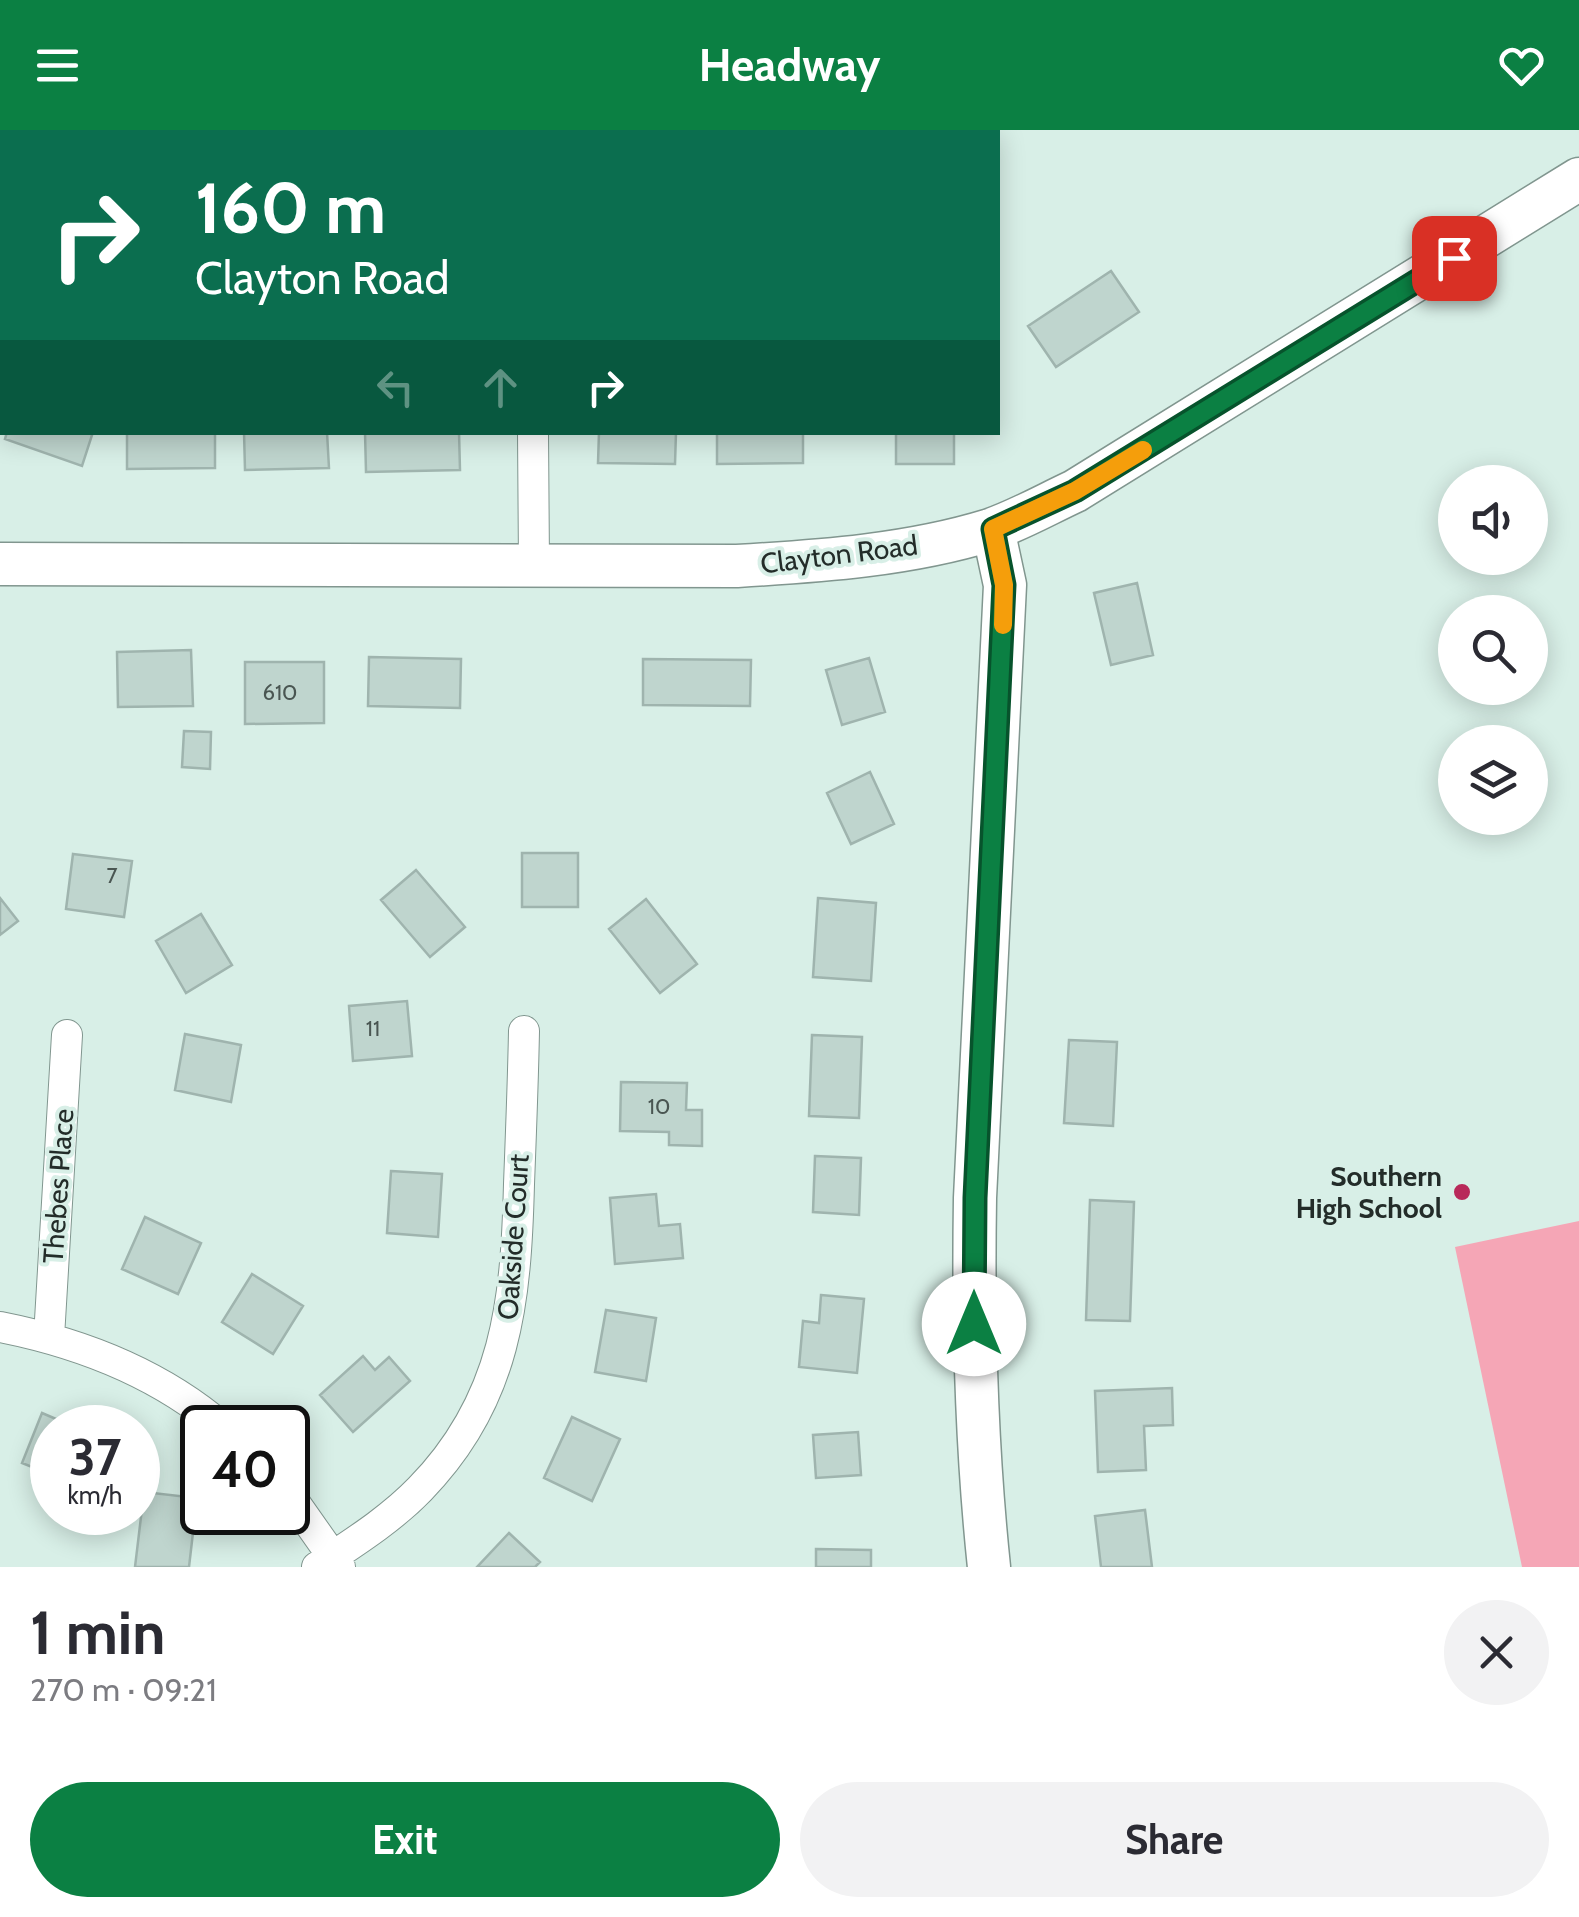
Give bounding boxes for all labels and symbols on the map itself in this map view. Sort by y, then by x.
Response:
pin [1412,216,1497,301]
street label: Clayton Road [758,527,920,581]
house number: 610 [263,679,297,706]
house number: 7 [106,862,118,889]
house number: 11 [366,1015,380,1042]
house number: 10 [648,1093,670,1120]
street label: Thebes Place [36,1108,80,1264]
street label: Oakside Court [490,1153,536,1321]
place label: Southern High School [1296,1159,1442,1225]
marker: Southern High School [1451,1181,1473,1203]
position arrow [922,1272,1026,1376]
speed limit sign: 40 [180,1405,310,1535]

